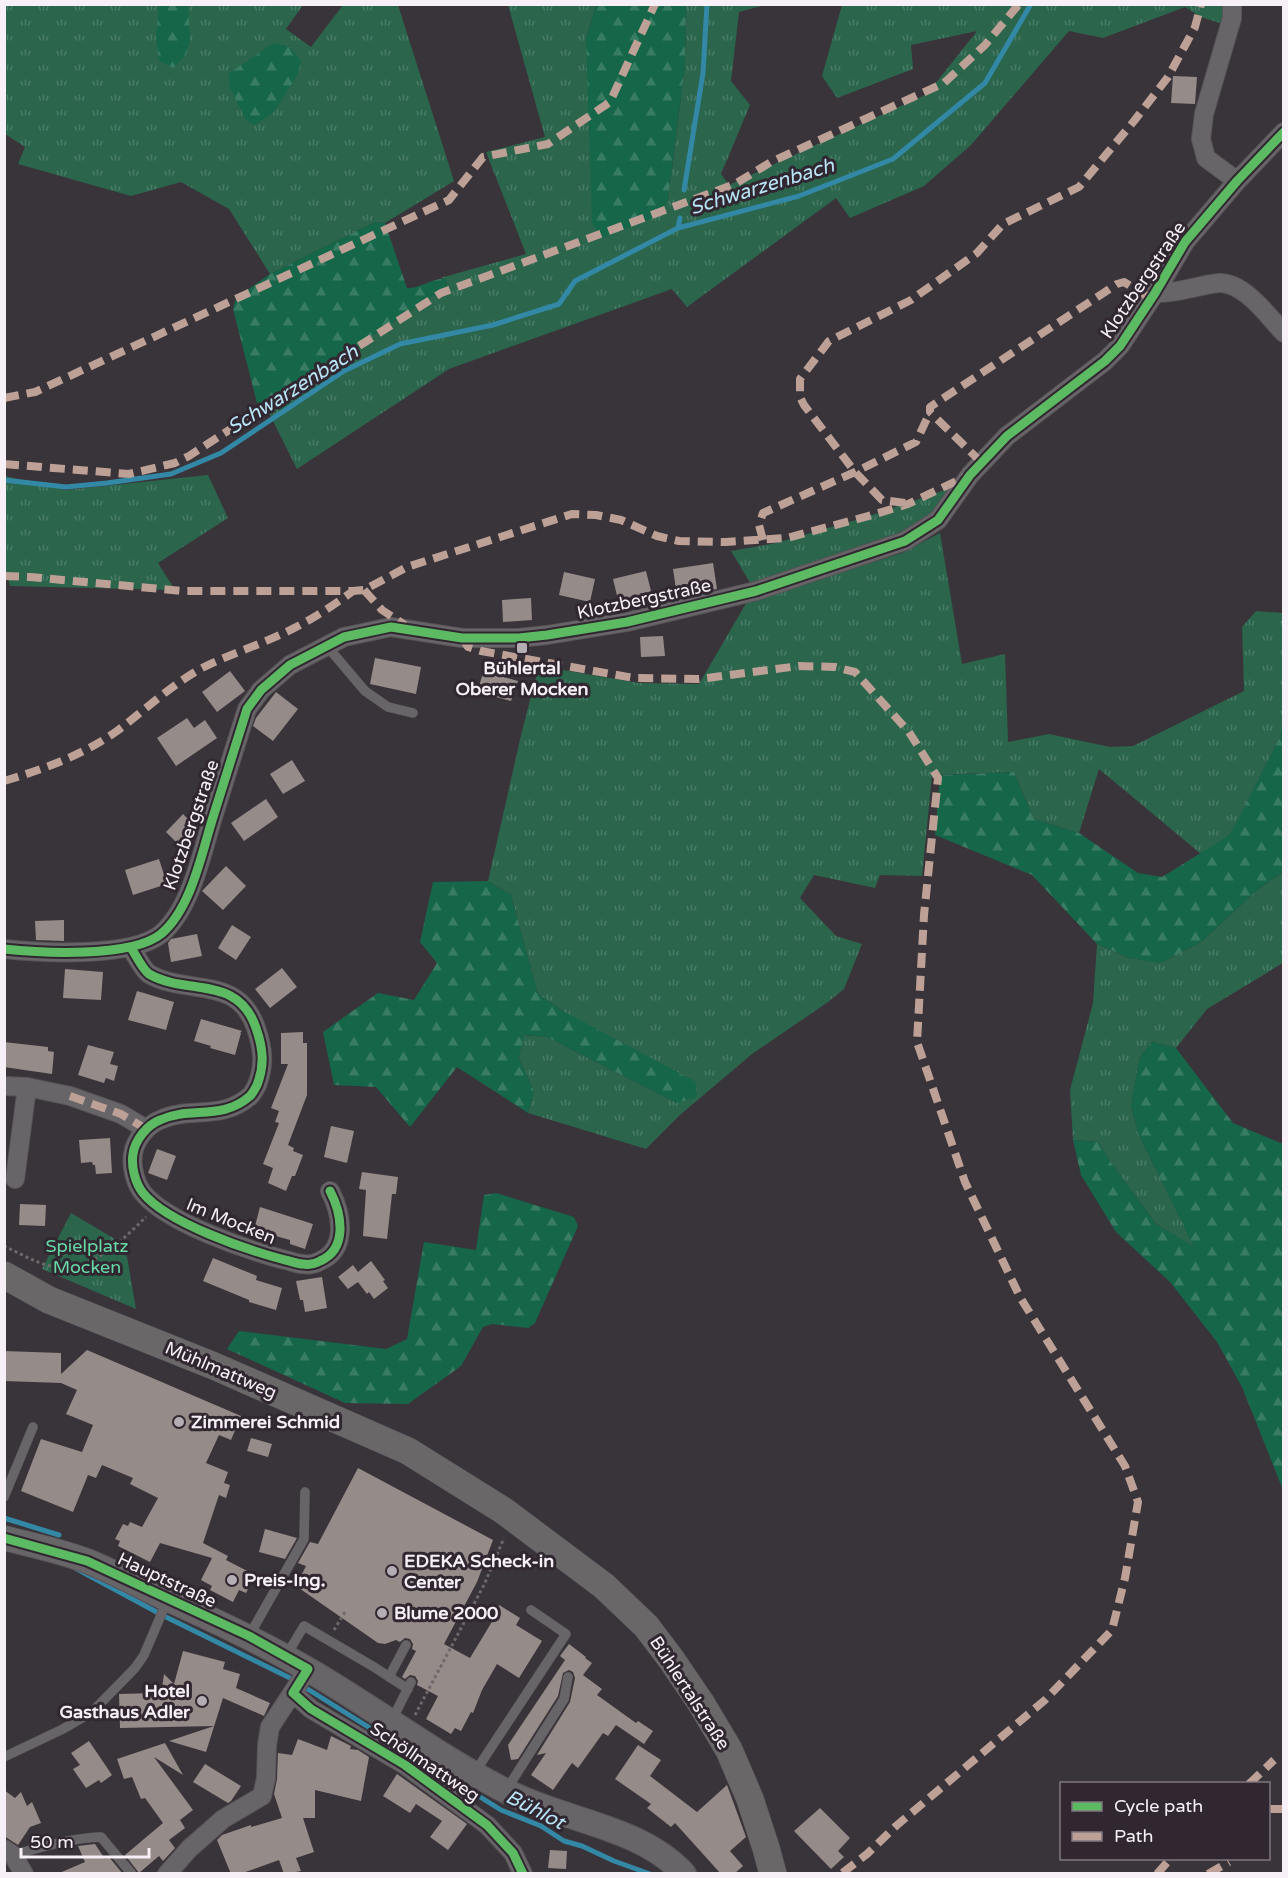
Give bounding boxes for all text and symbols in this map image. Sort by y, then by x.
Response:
water label: Schwarzenbach [687,153,838,220]
street label: Klotzbergstraße [1096,217,1190,343]
water label: Schwarzenbach [223,340,364,440]
street label: Klotzbergstraße [575,574,713,624]
marker: Bühlertal Oberer Mocken [515,641,529,655]
place label: Bühlertal Oberer Mocken [456,657,588,700]
street label: Klotzbergstraße [158,757,224,893]
street label: Im Mocken [183,1193,279,1249]
park label: Spielplatz Mocken [45,1235,129,1278]
street label: Mühlmattweg [162,1337,280,1403]
place label: Zimmerei Schmid [191,1411,340,1433]
marker: Zimmerei Schmid [172,1415,186,1429]
street label: Hauptstraße [114,1548,220,1612]
place label: EDEKA Scheck-in Center [404,1550,554,1593]
marker: EDEKA Scheck-in Center [385,1564,399,1578]
place label: Preis-Ing. [244,1569,325,1591]
marker: Preis-Ing. [225,1573,239,1587]
place label: Blume 2000 [394,1602,498,1624]
marker: Blume 2000 [375,1606,389,1620]
street label: Bühlertalstraße [645,1632,735,1754]
place label: Hotel Gasthaus Adler [59,1680,191,1723]
marker: Hotel Gasthaus Adler [195,1694,209,1708]
street label: Schöllmattweg [366,1717,484,1807]
legend [1060,1782,1270,1860]
water label: Bühlot [502,1785,571,1836]
text: Cycle path [1114,1795,1203,1817]
scale bar [21,1821,148,1859]
text: Path [1114,1825,1153,1847]
text: 50 m [30,1831,74,1853]

